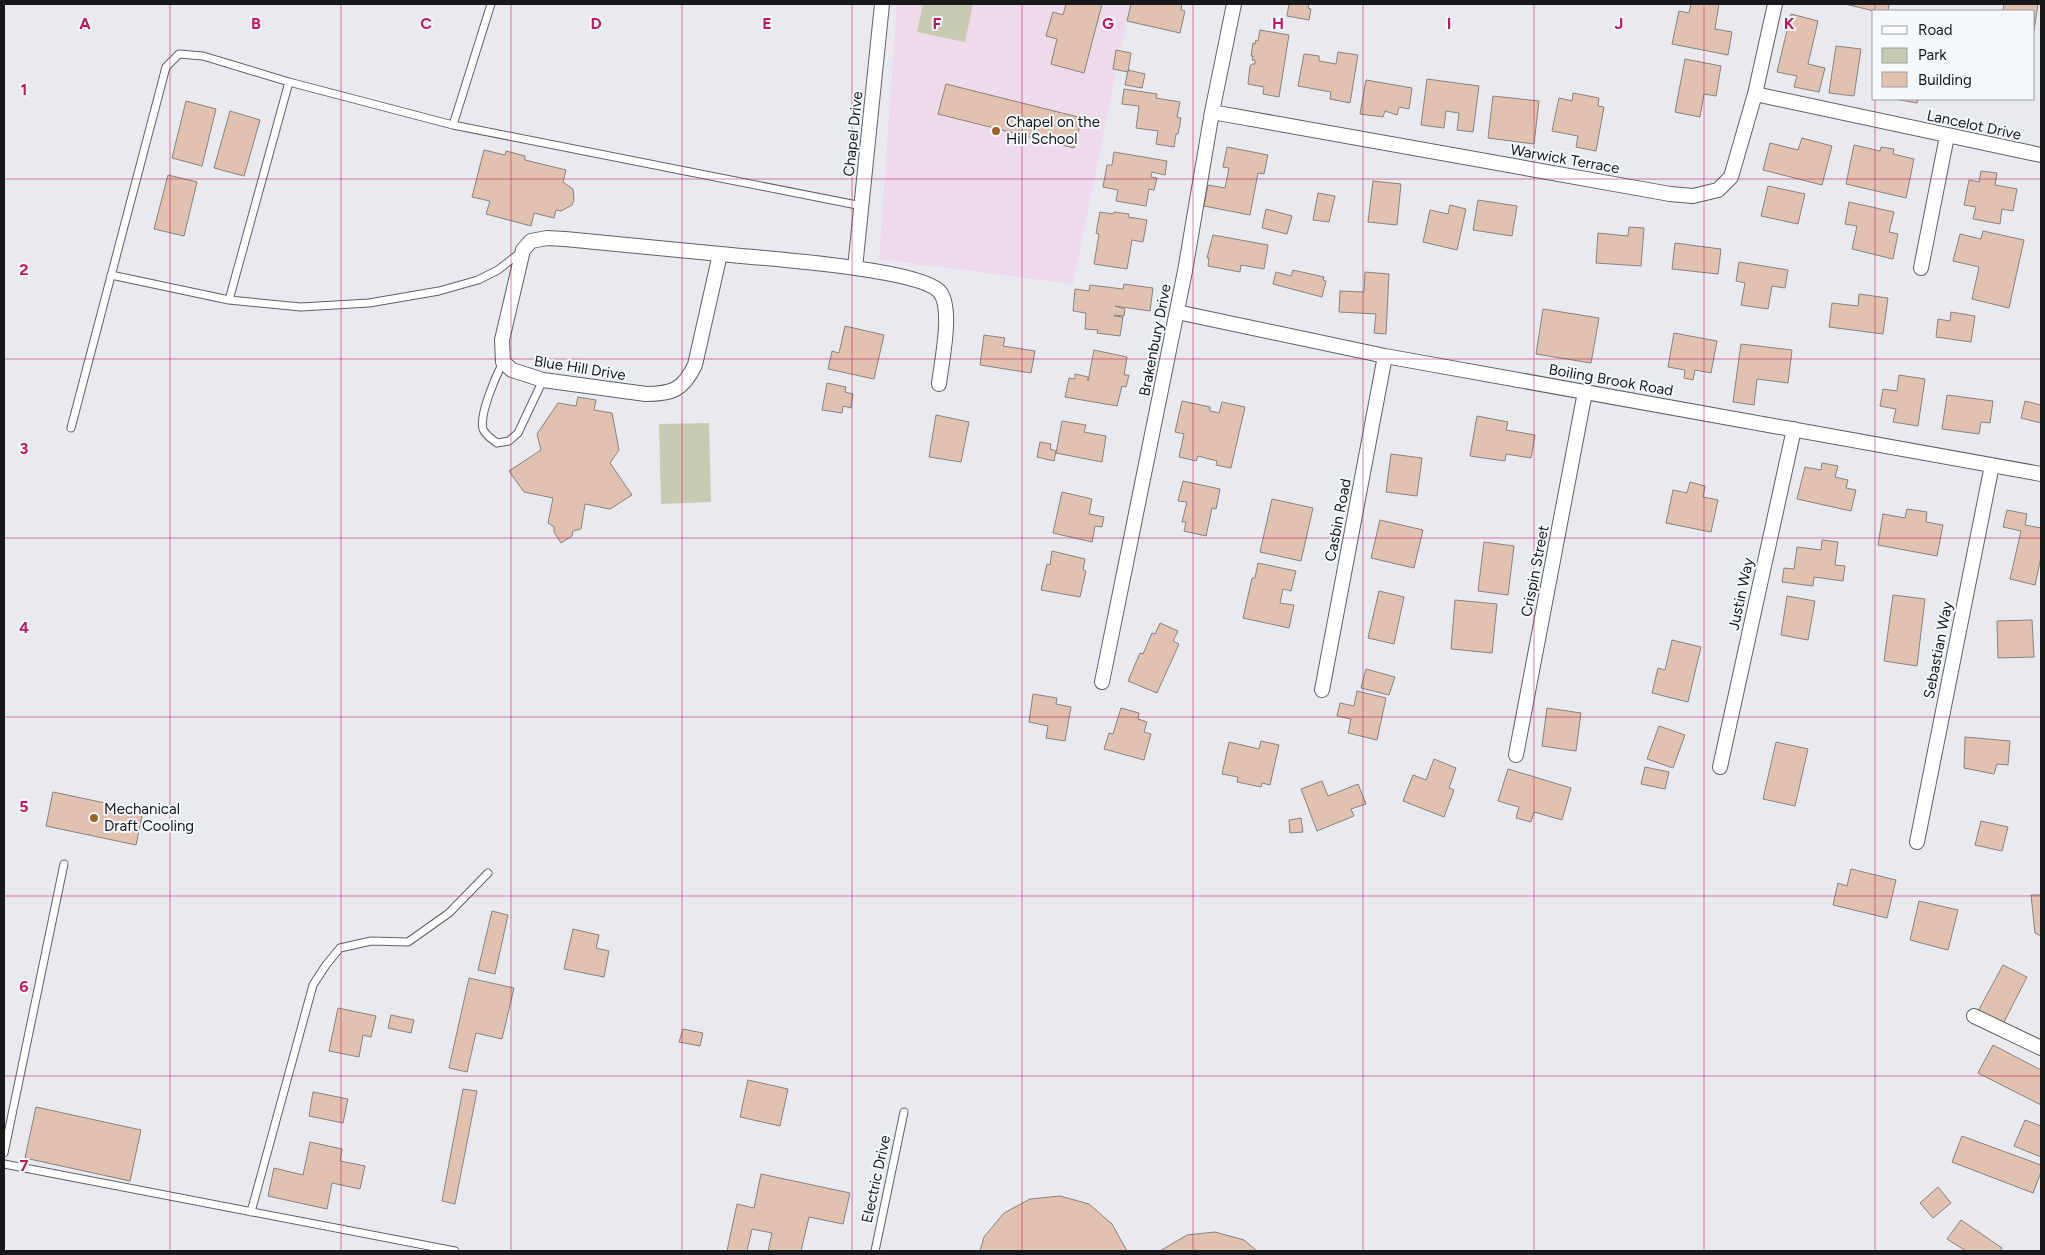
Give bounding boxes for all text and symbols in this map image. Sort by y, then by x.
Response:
legend [1872,10,2035,100]
text: A [79,14,91,33]
text: B [251,14,261,33]
text: C [420,14,432,33]
text: D [590,14,602,33]
text: E [762,14,772,33]
text: F [933,14,942,33]
text: G [1102,14,1114,33]
text: H [1272,14,1284,33]
text: I [1447,14,1451,33]
text: J [1615,14,1623,33]
text: K [1784,14,1795,33]
text: Road [1918,21,1953,39]
text: Park [1918,46,1947,64]
text: Building [1918,71,1972,89]
text: 1 [21,80,27,99]
street label: Chapel Drive [840,90,866,178]
street label: Lancelot Drive [1925,106,2023,144]
place label: Chapel on the Hill School [1006,113,1100,148]
marker: Chapel on the Hill School [990,125,1002,137]
street label: Warwick Terrace [1509,141,1621,177]
text: 2 [19,260,29,279]
street label: Brakenbury Drive [1135,282,1175,398]
street label: Blue Hill Drive [533,352,627,384]
street label: Boiling Brook Road [1547,360,1675,400]
text: 3 [20,439,29,458]
street label: Casbin Road [1321,477,1355,563]
street label: Crispin Street [1517,523,1553,618]
street label: Justin Way [1725,556,1757,632]
street label: Sebastian Way [1920,600,1956,700]
text: 4 [19,618,29,637]
text: 5 [19,797,29,816]
place label: Mechanical Draft Cooling [104,800,194,835]
marker: Mechanical Draft Cooling [88,812,100,824]
text: 6 [19,977,29,996]
street label: Electric Drive [858,1133,894,1225]
text: 7 [20,1156,29,1175]

